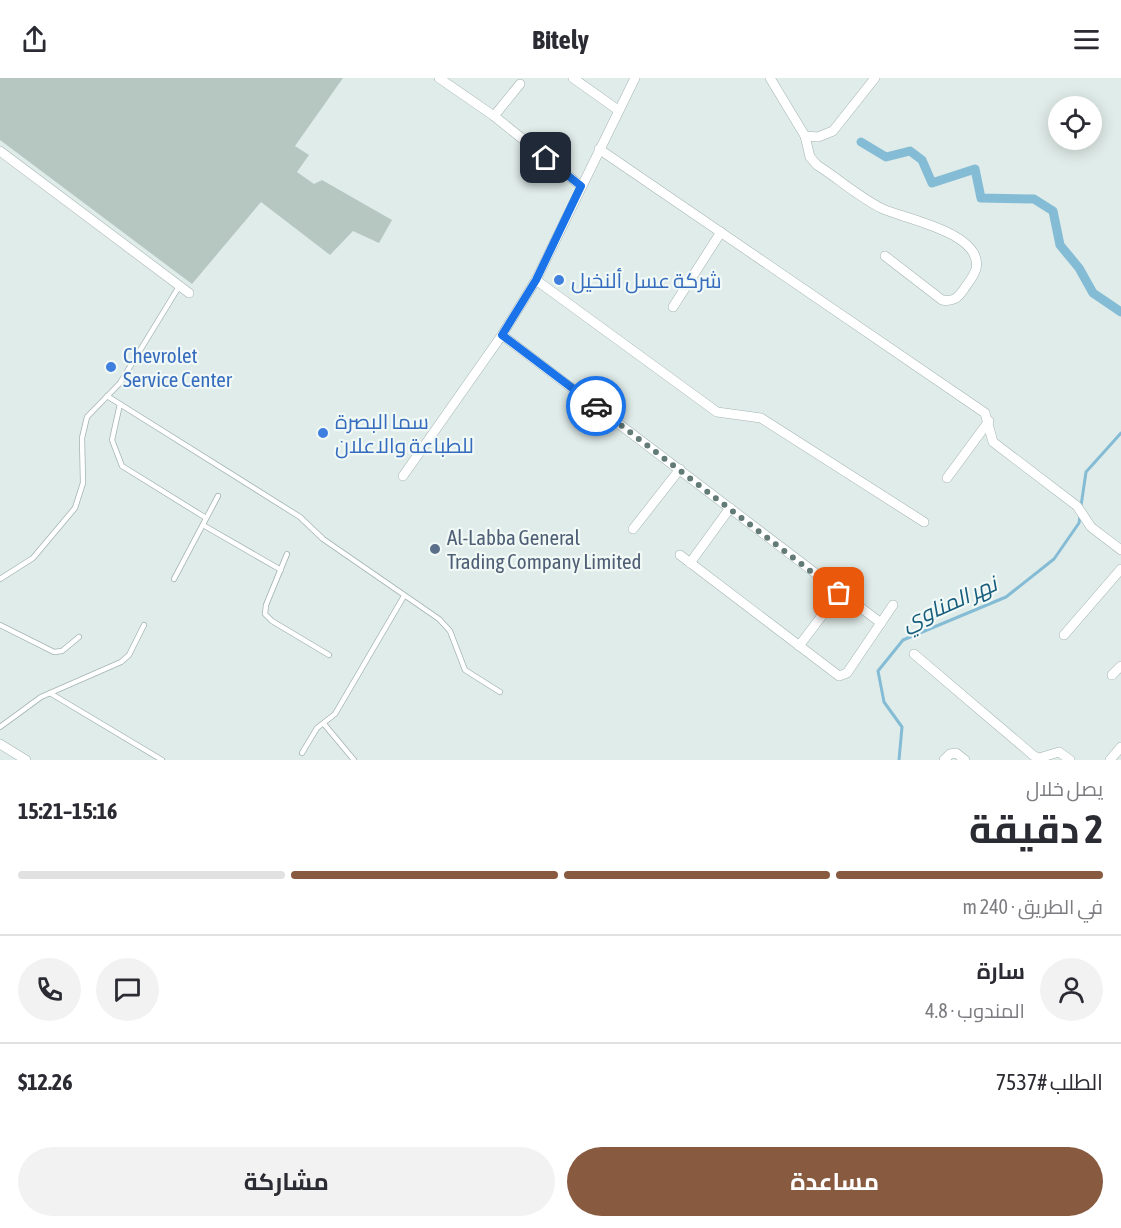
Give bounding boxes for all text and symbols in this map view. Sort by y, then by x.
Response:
icon: share [18,23,51,56]
icon: menu [1070,23,1103,56]
text: Bitely [532,24,589,55]
map controls [1048,96,1102,150]
button: locate [1048,96,1102,150]
pin [520,132,571,183]
icon: home [529,141,562,174]
place label: شركة عسل ألنخيل [571,268,722,294]
marker: شركة عسل ألنخيل [552,273,566,287]
place label: Chevrolet Service Center [123,343,233,391]
marker: Chevrolet Service Center [104,360,118,374]
courier [566,376,626,436]
icon: car [580,390,613,423]
place label: سما البصرة للطباعة والاعلان [335,409,474,459]
marker: سما البصرة للطباعة والاعلان [316,426,330,440]
place label: Al-Labba General Trading Company Limited [447,525,641,573]
marker: Al-Labba General Trading Company Limited [428,542,442,556]
pin [813,567,864,618]
water label: نهر المناوي [897,570,1005,640]
icon: bag [822,576,855,609]
text: يصل خلال [1026,777,1103,800]
text: 15:16–15:21 [18,798,117,824]
text: 2 دقيقة [969,807,1103,851]
text: في الطريق · 240 m [963,895,1103,918]
button: phone [18,958,81,1021]
button: chat [96,958,159,1021]
text: سارة [977,958,1025,984]
button: person [1040,958,1103,1021]
text: المندوب · 4.8 [925,999,1025,1022]
text: $12.26 [18,1069,73,1095]
text: الطلب #7537 [996,1069,1103,1095]
button: مشاركة [18,1147,555,1216]
button: مساعدة [567,1147,1103,1216]

